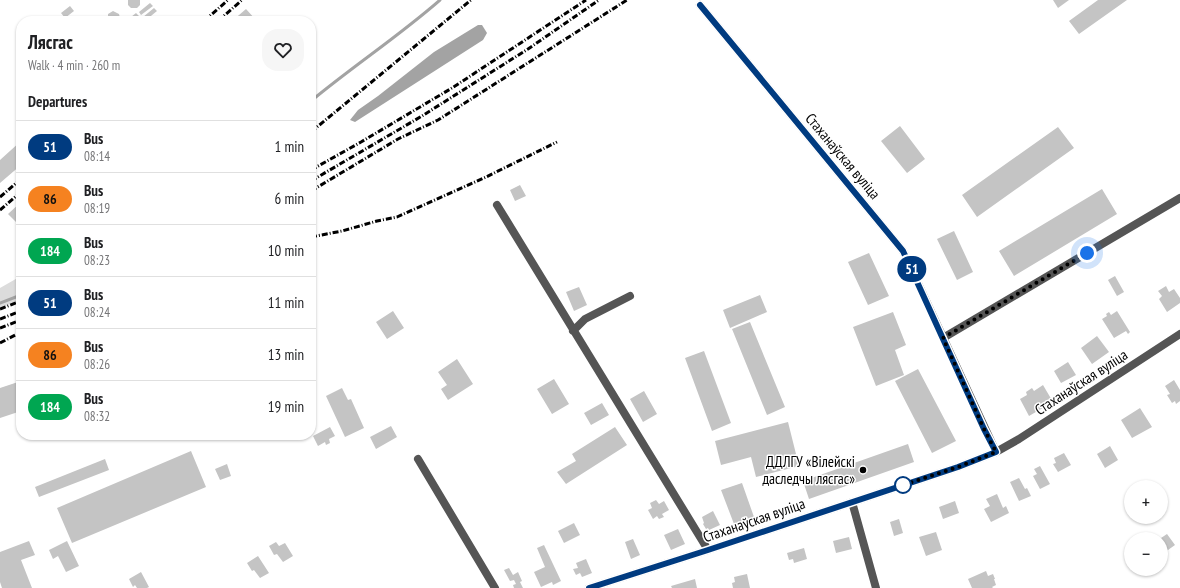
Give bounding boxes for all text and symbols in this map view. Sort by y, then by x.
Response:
button: heart [262,29,304,71]
text: Лясгас [28,30,73,54]
text: Walk · 4 min · 260 m [28,57,120,74]
text: Departures [28,92,87,111]
street label: Стаханаўская вуліца [801,109,885,203]
text: Bus [84,129,103,148]
text: 1 min [274,137,304,156]
text: 51 [43,138,57,156]
text: 08:14 [84,148,110,165]
text: Bus [84,181,103,200]
text: 6 min [274,189,304,208]
text: 86 [43,190,57,208]
text: 08:19 [84,200,110,217]
text: Bus [84,233,103,252]
text: 10 min [268,241,304,260]
text: 184 [40,242,60,260]
your location [1077,243,1097,263]
text: 08:23 [84,252,110,269]
line badge: 51 [894,256,930,282]
text: 51 [905,260,919,278]
text: Bus [84,285,103,304]
text: 11 min [268,293,304,312]
text: 51 [43,294,57,312]
text: 08:24 [84,304,110,321]
text: Bus [84,337,103,356]
text: 13 min [268,345,304,364]
street label: Стаханаўская вуліца [1031,345,1131,419]
text: 86 [43,346,57,364]
text: 08:26 [84,356,110,373]
text: Bus [84,389,103,408]
text: 19 min [268,397,304,416]
text: 184 [40,398,60,416]
text: 08:32 [84,408,110,425]
place label: ДДЛГУ «Вілейскі даследчы лясгас» [763,452,855,488]
marker: ДДЛГУ «Вілейскі даследчы лясгас» [858,465,868,475]
unlabelled marker [894,476,912,494]
map controls [1124,480,1168,576]
button: + [1124,480,1168,524]
street label: Стаханаўская вуліца [700,494,808,546]
button: − [1124,532,1168,576]

